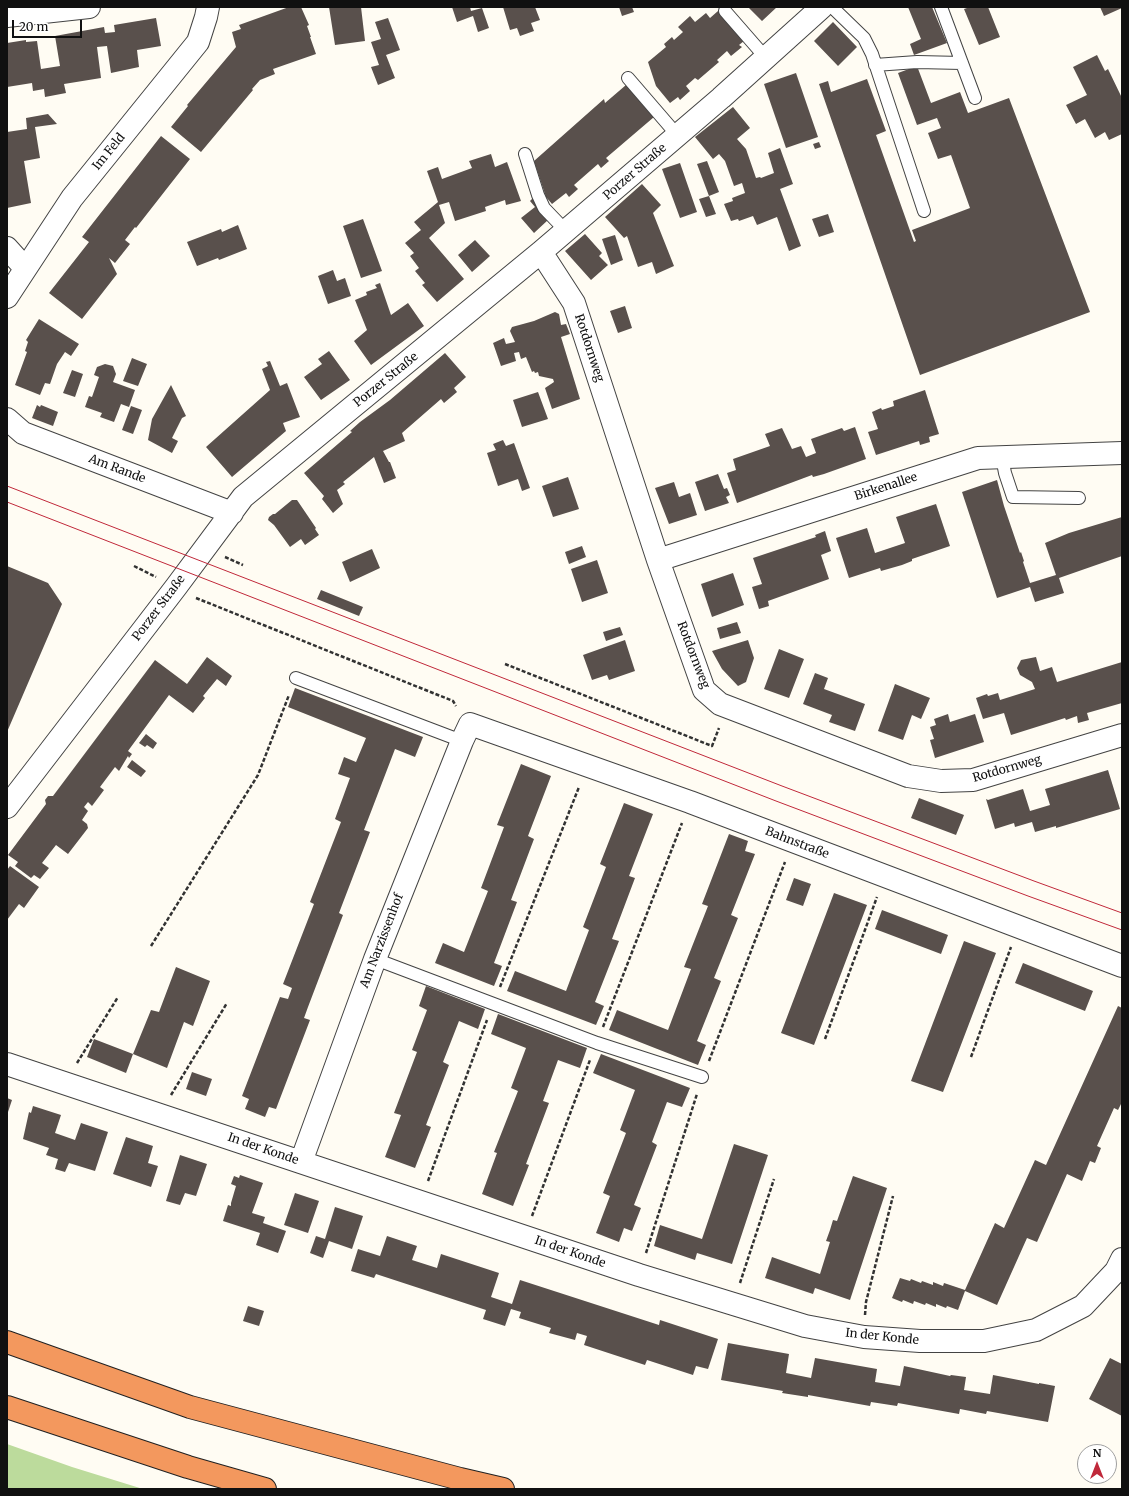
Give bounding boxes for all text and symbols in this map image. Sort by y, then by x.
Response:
scale bar [14,12,84,38]
text: 20 m [19,19,48,34]
street label: Im Feld [90,131,128,173]
street label: Porzer Straße [601,141,669,203]
street label: Rotdornweg [571,312,607,384]
street label: Porzer Straße [351,350,421,410]
street label: Am Rande [87,452,147,486]
street label: Birkenallee [853,470,919,504]
street label: Porzer Straße [130,572,188,644]
street label: Rotdornweg [674,619,712,691]
street label: Rotdornweg [971,752,1043,786]
street label: Bahnstraße [763,824,831,862]
street label: Am Narzissenhof [357,892,407,990]
street label: In der Konde [226,1130,300,1168]
street label: In der Konde [533,1233,607,1271]
street label: In der Konde [845,1326,919,1348]
north arrow [1077,1444,1117,1484]
text: N [1093,1446,1101,1460]

